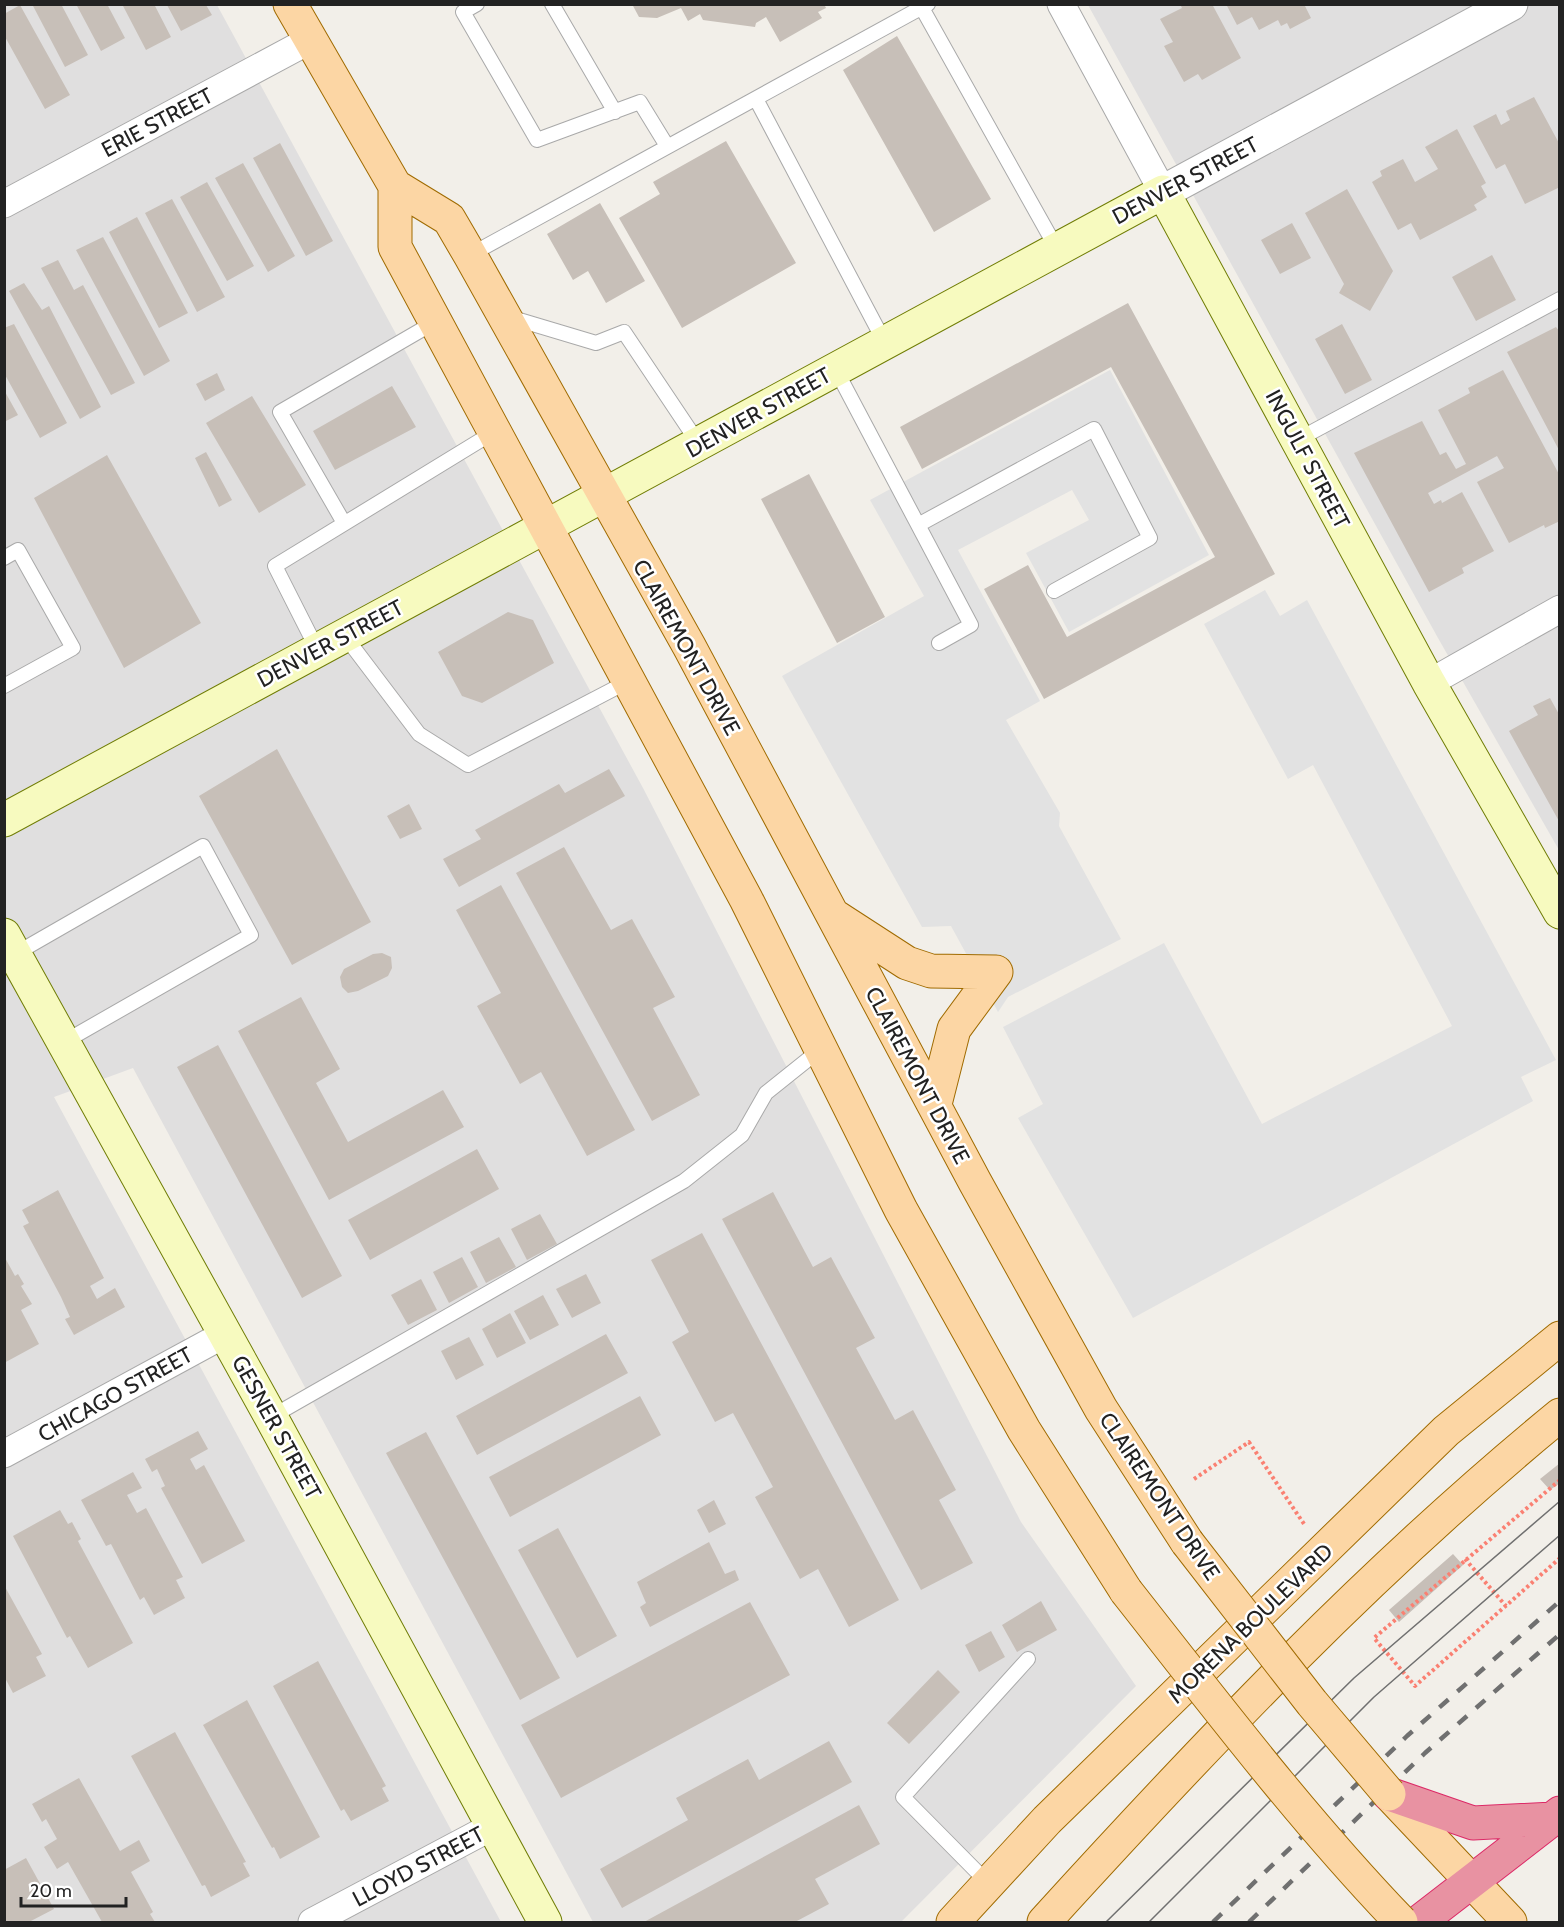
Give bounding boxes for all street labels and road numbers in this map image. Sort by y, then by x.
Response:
street label: ERIE STREET [97,82,218,163]
street label: DENVER STREET [1108,130,1263,230]
street label: DENVER STREET [681,361,836,463]
street label: INGULF STREET [1260,385,1356,533]
street label: CLAIREMONT DRIVE [627,555,746,740]
street label: DENVER STREET [253,593,408,693]
street label: CLAIREMONT DRIVE [860,982,976,1168]
street label: CHICAGO STREET [33,1341,197,1448]
street label: GESNER STREET [226,1351,327,1504]
street label: CLAIREMONT DRIVE [1093,1407,1226,1585]
street label: MORENA BOULEVARD [1162,1538,1338,1709]
street label: LLOYD STREET [348,1820,489,1912]

